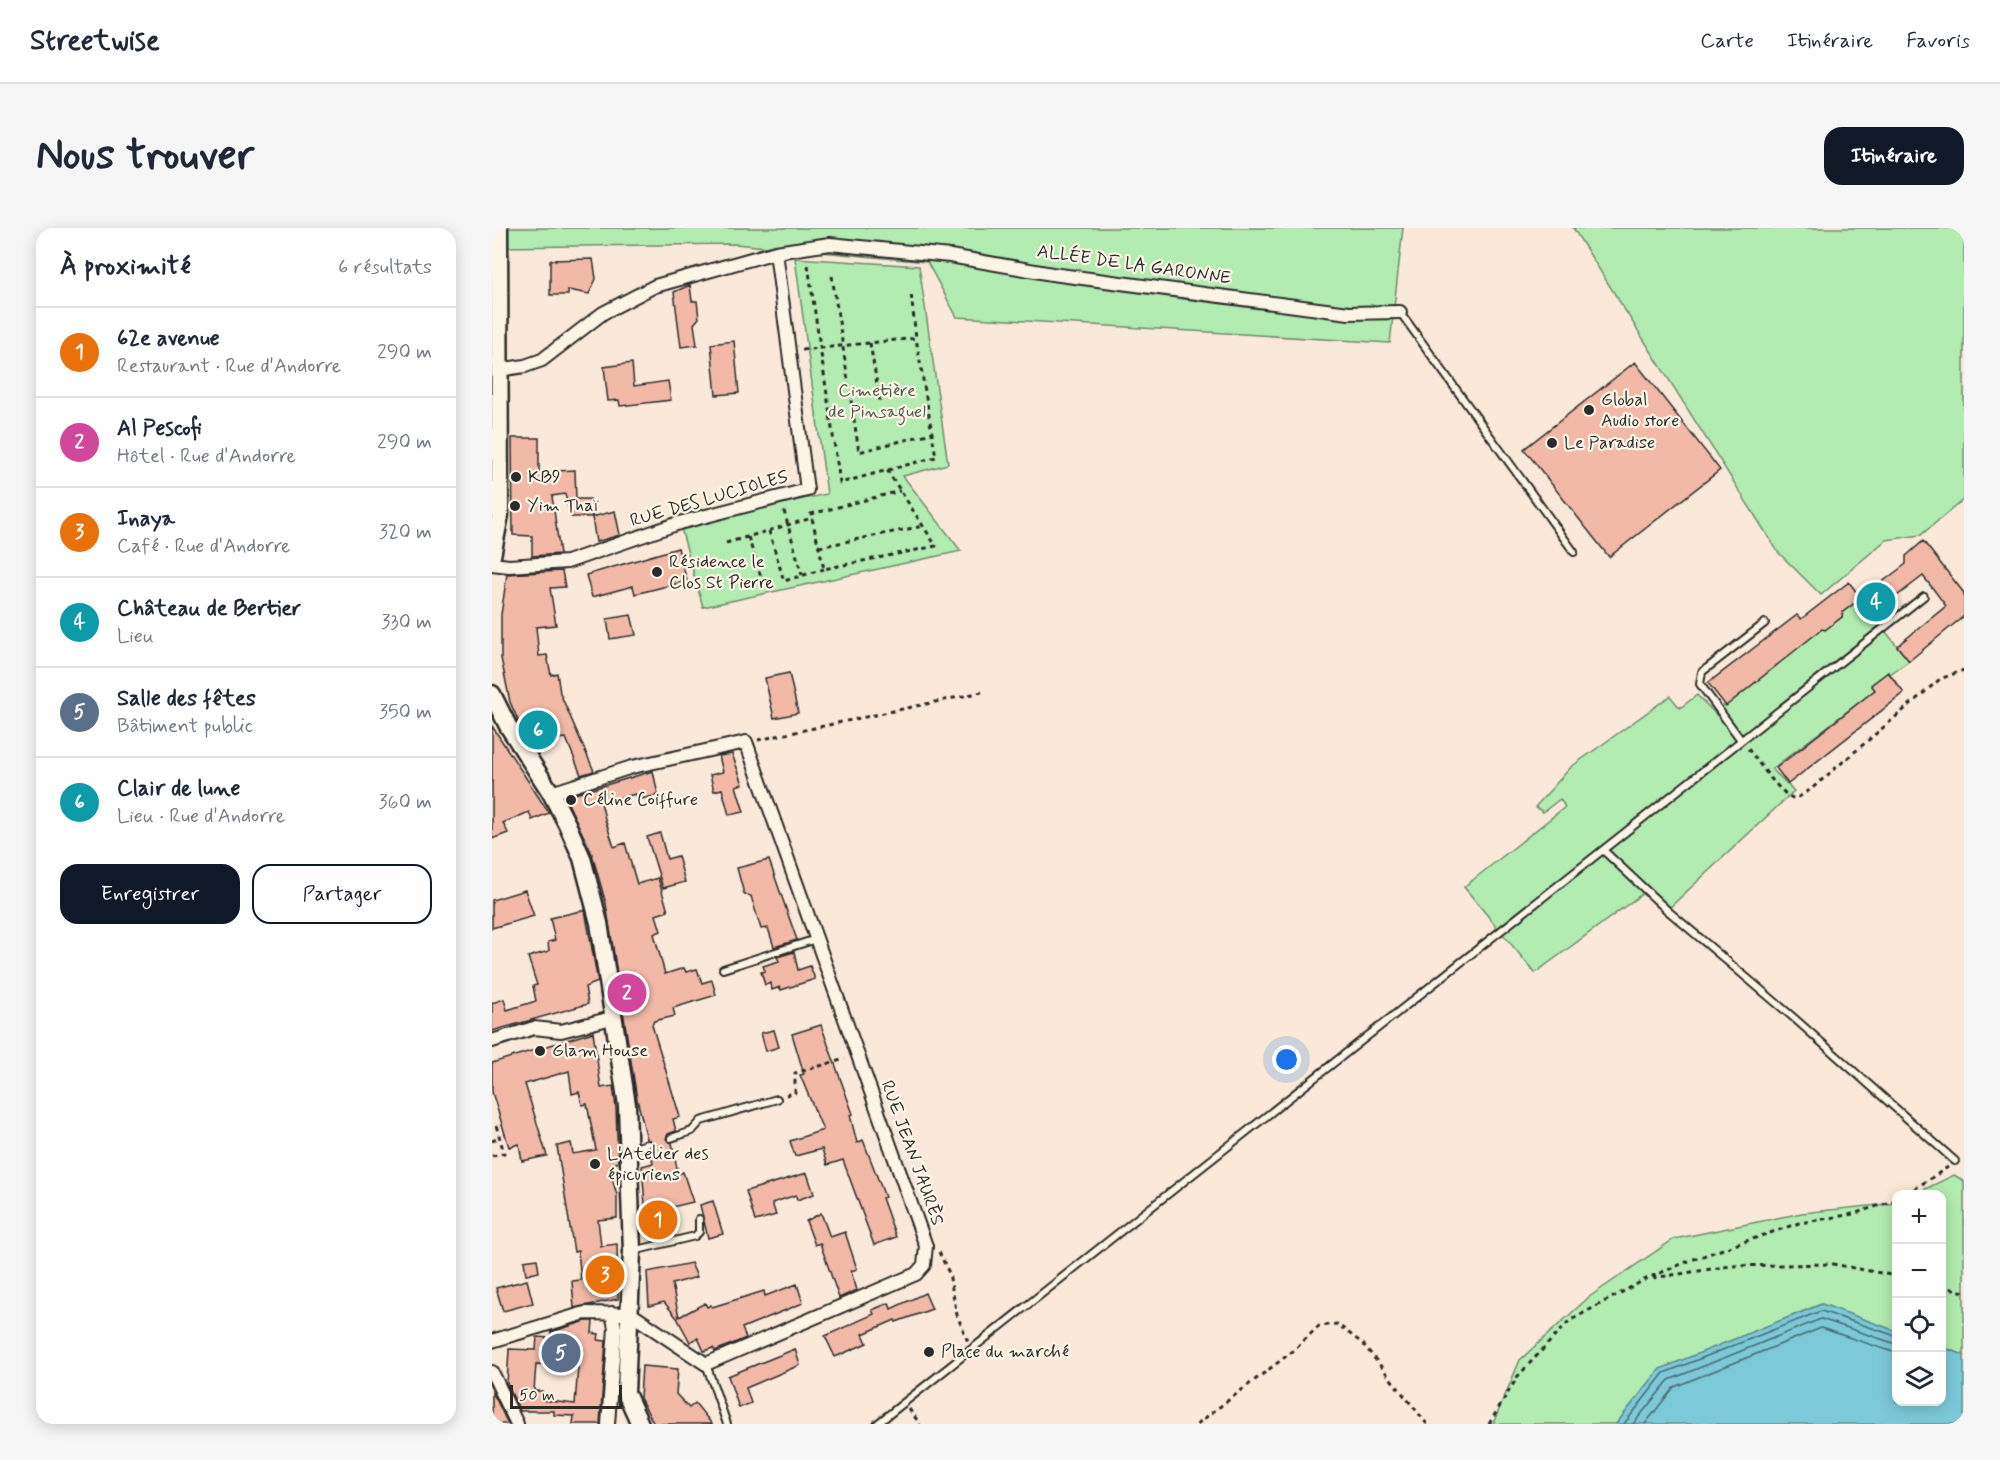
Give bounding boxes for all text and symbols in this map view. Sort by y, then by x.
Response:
text: Streetwise [30,23,160,60]
text: Carte [1700,27,1754,55]
text: Itinéraire [1787,27,1873,55]
text: Favoris [1906,27,1970,55]
button: Itinéraire [1824,127,1964,185]
text: Nous trouver [36,129,254,184]
street label: ALLÉE DE LA GARONNE [1036,240,1232,290]
text: À proximité [60,250,191,284]
text: 6 résultats [338,254,432,281]
text: 62e avenue [117,325,220,353]
text: 1 [75,339,84,366]
text: 290 m [377,339,432,366]
text: Restaurant · Rue d'Andorre [117,353,341,380]
park label: Cimetière de Pinsaguel [828,379,926,426]
place label: Global Audio store [1601,388,1679,433]
marker: Global Audio store [1582,403,1596,417]
text: Al Pescofi [117,415,202,443]
text: 2 [75,429,84,456]
text: 290 m [377,429,432,456]
place label: Le Paradise [1564,431,1655,455]
marker: Le Paradise [1545,436,1559,450]
text: Hôtel · Rue d'Andorre [117,443,296,470]
place label: KB9 [528,465,561,489]
street label: RUE DES LUCIOLES [627,465,791,533]
marker: KB9 [509,470,523,484]
place label: Yim Thaï [527,494,599,518]
marker: Yim Thaï [508,499,522,513]
text: Inaya [117,505,175,533]
text: 3 [75,519,84,546]
text: 320 m [379,519,432,546]
text: Café · Rue d'Andorre [117,533,291,560]
place label: Résidence le Clos St Pierre [669,550,774,595]
marker: Résidence le Clos St Pierre [650,565,664,579]
pin: 4 [1856,580,1896,625]
text: Château de Bertier [117,595,301,623]
text: 4 [74,609,85,636]
text: 330 m [381,609,432,636]
text: Lieu [117,623,154,650]
text: Salle des fêtes [117,685,256,713]
text: 5 [74,699,86,726]
text: 350 m [379,699,432,726]
pin: 6 [518,708,558,752]
text: Bâtiment public [117,713,253,740]
text: Clair de lune [117,775,240,803]
place label: Céline Coiffure [583,788,698,812]
text: 6 [74,789,85,816]
text: 360 m [379,789,432,816]
marker: Céline Coiffure [564,793,578,807]
text: Lieu · Rue d'Andorre [117,803,285,830]
button: Enregistrer [60,864,240,924]
button: Partager [252,864,432,924]
pin: 2 [608,970,646,1016]
place label: Glam House [552,1039,648,1063]
marker: Glam House [533,1044,547,1058]
your location [1272,1045,1301,1074]
street label: RUE JEAN JAURÈS [875,1077,949,1229]
place label: L'Atelier des épicuriens [607,1142,709,1187]
marker: L'Atelier des épicuriens [588,1157,602,1171]
map controls [1892,1190,1946,1406]
button: + [1892,1190,1946,1244]
pin: 1 [638,1198,678,1242]
button: − [1892,1244,1946,1298]
pin: 3 [586,1252,624,1298]
button: locate [1892,1298,1946,1352]
pin: 5 [542,1330,580,1376]
place label: Place du marché [941,1340,1069,1364]
marker: Place du marché [922,1345,936,1359]
button: layers [1892,1352,1946,1406]
scale bar [510,1382,622,1410]
text: 50 m [519,1385,555,1406]

